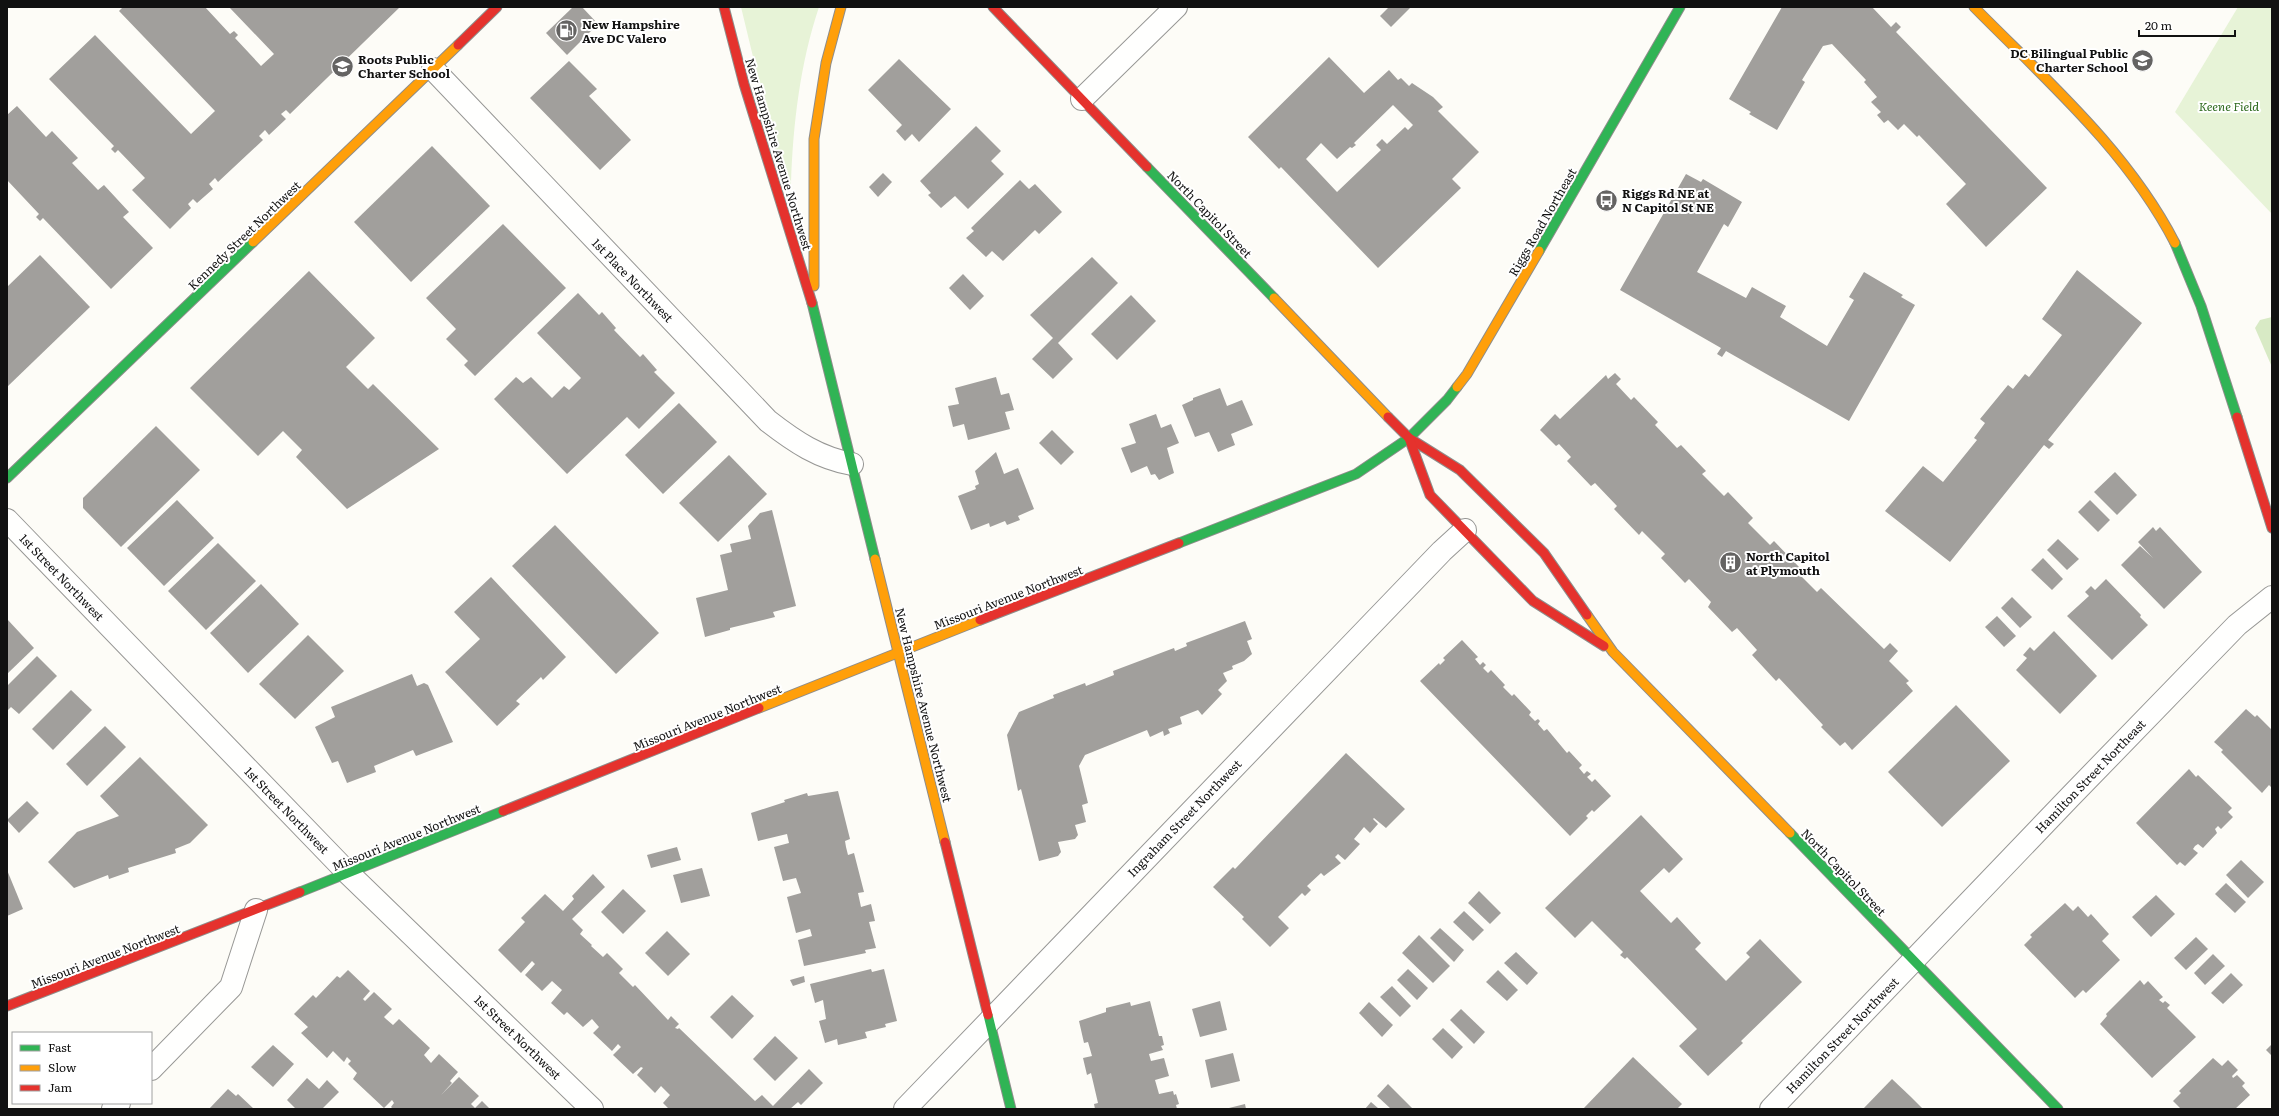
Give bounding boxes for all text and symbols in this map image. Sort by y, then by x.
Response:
scale bar [2139,12,2235,38]
place label: New Hampshire Ave DC Valero [582,15,680,47]
text: 20 m [2145,16,2172,34]
fuel station icon: New Hampshire Ave DC Valero [554,18,580,44]
place label: DC Bilingual Public Charter School [2010,44,2129,76]
school or university icon: DC Bilingual Public Charter School [2130,47,2156,73]
place label: Roots Public Charter School [358,50,451,82]
school or university icon: Roots Public Charter School [329,53,355,79]
street label: New Hampshire Avenue Northwest [741,56,817,252]
park label: Keene Field [2199,97,2259,115]
street label: Riggs Road Northeast [1504,164,1581,280]
street label: North Capitol Street [1163,166,1257,262]
street label: Kennedy Street Northwest [184,176,305,294]
place label: Riggs Rd NE at N Capitol St NE [1622,184,1714,216]
bus stop icon: Riggs Rd NE at N Capitol St NE [1594,187,1620,213]
street label: 1st Place Northwest [588,234,678,326]
street label: 1st Street Northwest [16,529,108,625]
place label: North Capitol at Plymouth [1746,547,1830,579]
building icon: North Capitol at Plymouth [1717,550,1743,576]
street label: Missouri Avenue Northwest [931,560,1085,634]
street label: New Hampshire Avenue Northwest [891,606,957,804]
street label: Missouri Avenue Northwest [630,679,784,755]
street label: Hamilton Street Northeast [2031,715,2149,837]
street label: Ingraham Street Northwest [1123,755,1245,881]
street label: 1st Street Northwest [241,762,333,858]
street label: Missouri Avenue Northwest [329,799,483,875]
street label: North Capitol Street [1797,824,1891,920]
street label: Missouri Avenue Northwest [28,919,182,993]
street label: Hamilton Street Northwest [1782,973,1903,1097]
street label: 1st Street Northwest [470,991,566,1083]
legend [12,1032,152,1104]
text: Fast [48,1038,72,1056]
text: Slow [48,1058,77,1076]
text: Jam [48,1078,73,1096]

